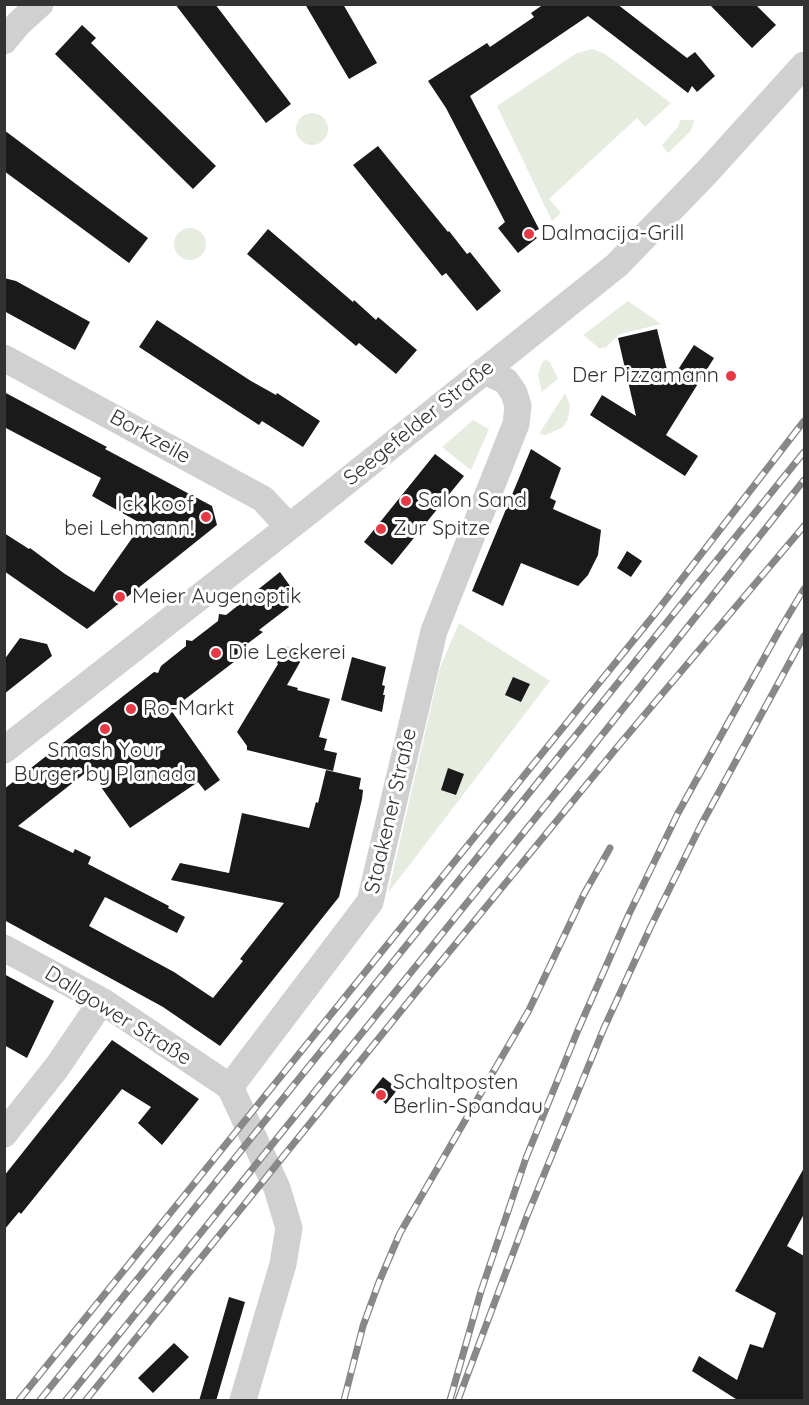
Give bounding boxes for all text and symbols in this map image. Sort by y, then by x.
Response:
place label: Dalmacija-Grill [541,221,684,247]
marker: Dalmacija-Grill [522,227,536,241]
street label: Seegefelder Straße [339,355,499,491]
place label: Der Pizzamann [572,363,719,389]
marker: Der Pizzamann [724,369,738,383]
street label: Borkzeile [105,405,195,469]
place label: Salon Sand [418,488,527,514]
place label: Ick koof bei Lehmann! [64,492,194,542]
marker: Salon Sand [399,494,413,508]
marker: Ick koof bei Lehmann! [199,510,213,524]
place label: Zur Spitze [393,516,490,542]
marker: Zur Spitze [374,522,388,536]
place label: Meier Augenoptik [132,584,301,610]
marker: Meier Augenoptik [113,590,127,604]
place label: Die Leckerei [228,640,346,666]
marker: Die Leckerei [209,646,223,660]
place label: Ro-Markt [143,696,234,722]
marker: Ro-Markt [124,702,138,716]
marker: Smash Your Burger by Planada [98,722,112,736]
street label: Staakener Straße [360,726,422,896]
place label: Smash Your Burger by Planada [14,738,196,788]
street label: Dallgower Straße [40,961,196,1071]
place label: Schaltposten Berlin-Spandau [393,1070,543,1120]
marker: Schaltposten Berlin-Spandau [374,1088,388,1102]

